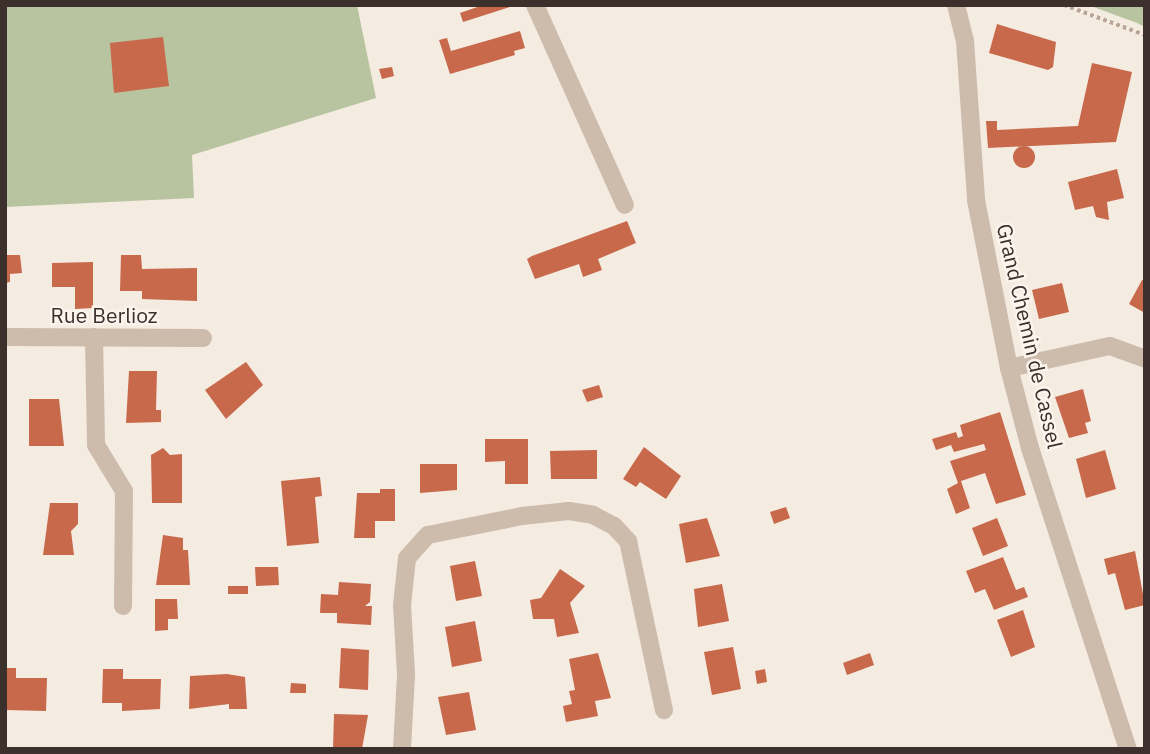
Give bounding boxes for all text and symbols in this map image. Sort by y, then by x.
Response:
street label: Grand Chemin de Cassel [992,221,1068,451]
street label: Rue Berlioz [50,302,158,328]

